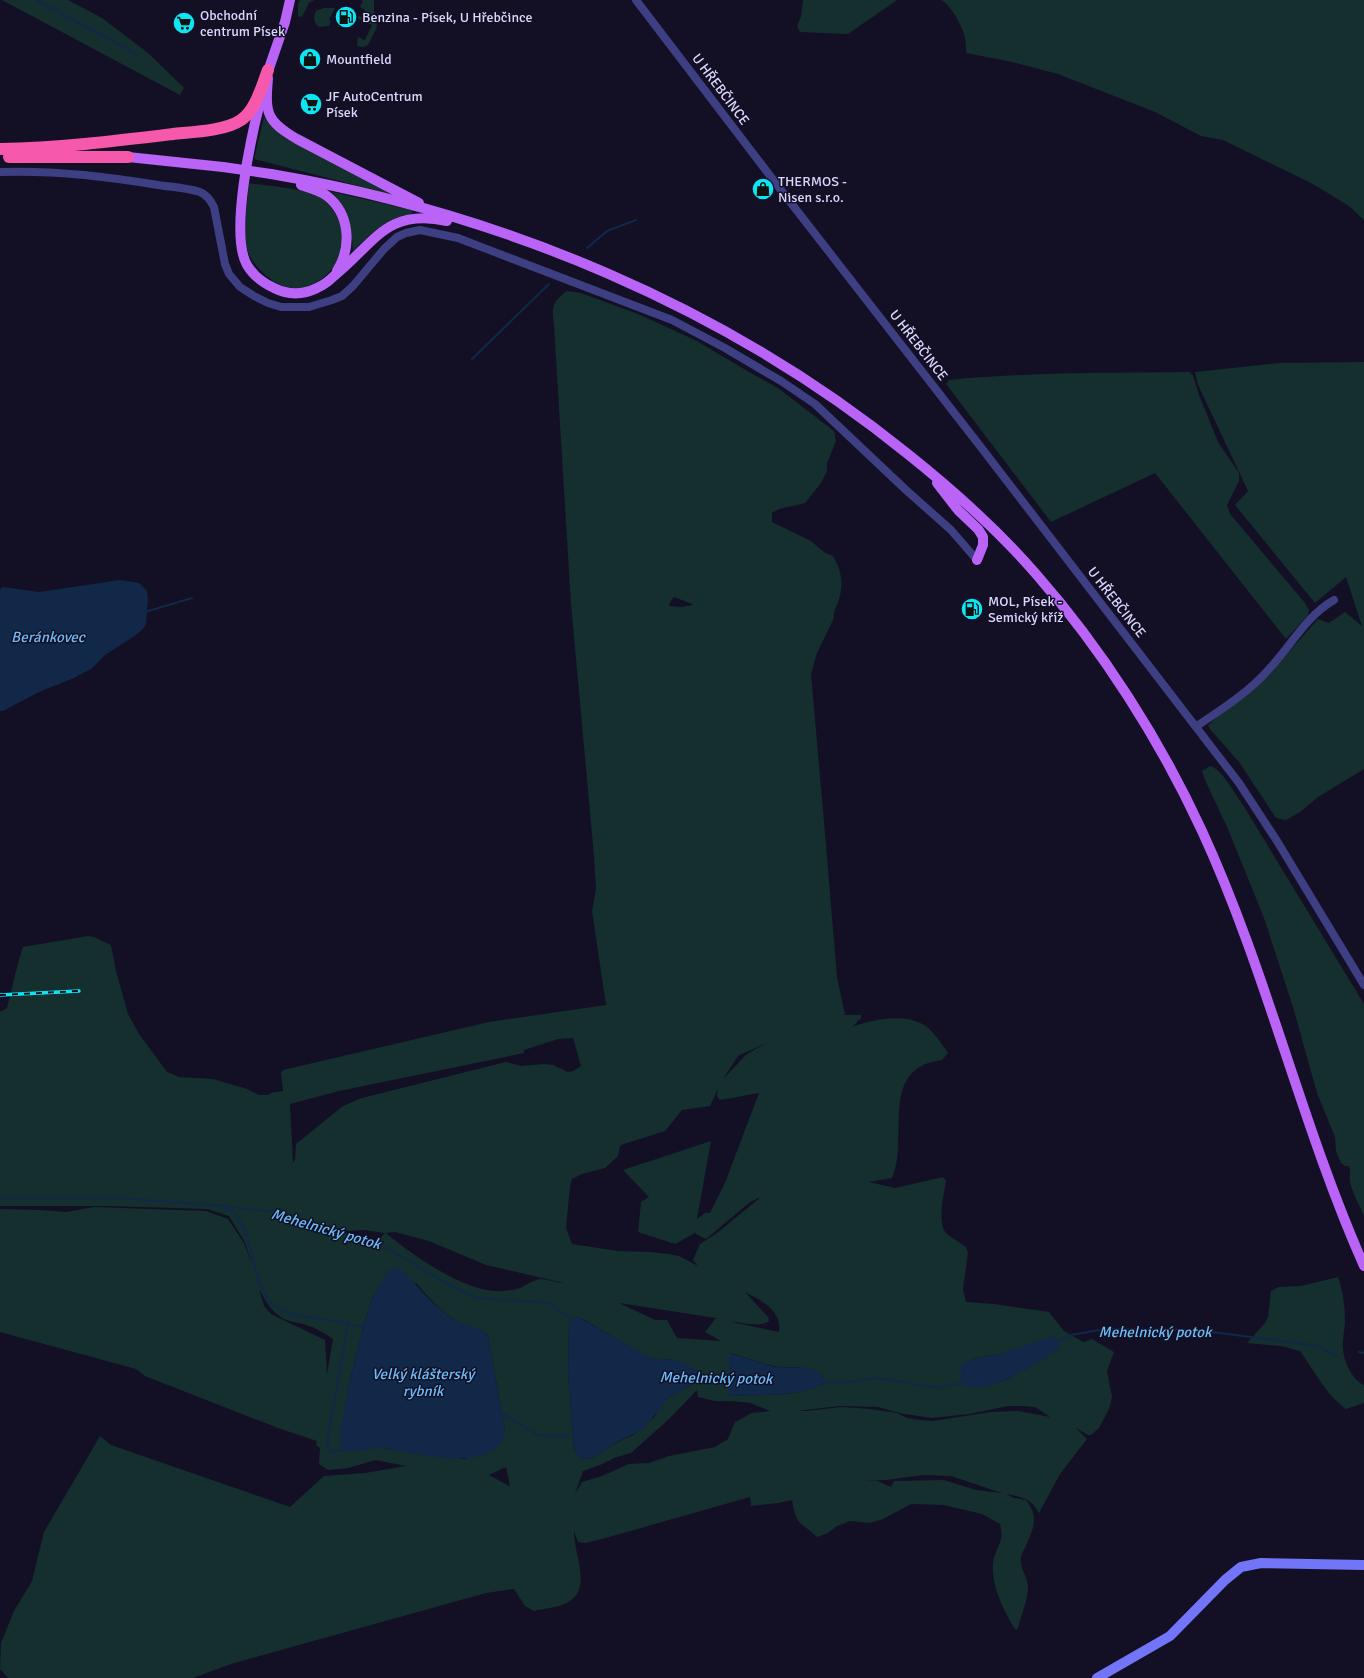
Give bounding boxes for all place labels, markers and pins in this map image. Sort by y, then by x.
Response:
fuel station icon: Benzina - Písek, U Hřebčince [333,4,359,30]
place label: Obchodní centrum Písek [200,7,285,40]
place label: Benzina - Písek, U Hřebčince [362,9,533,26]
supermarket icon: Obchodní centrum Písek [171,10,197,36]
shop icon: Mountfield [297,46,323,72]
place label: Mountfield [326,51,392,68]
place label: JF AutoCentrum Písek [326,88,423,121]
supermarket icon: JF AutoCentrum Písek [298,91,324,117]
place label: THERMOS - Nisen s.r.o. [778,173,847,206]
shop icon: THERMOS - Nisen s.r.o. [750,176,776,202]
place label: MOL, Písek - Semický kříž [988,593,1063,626]
fuel station icon: MOL, Písek - Semický kříž [959,596,985,622]

